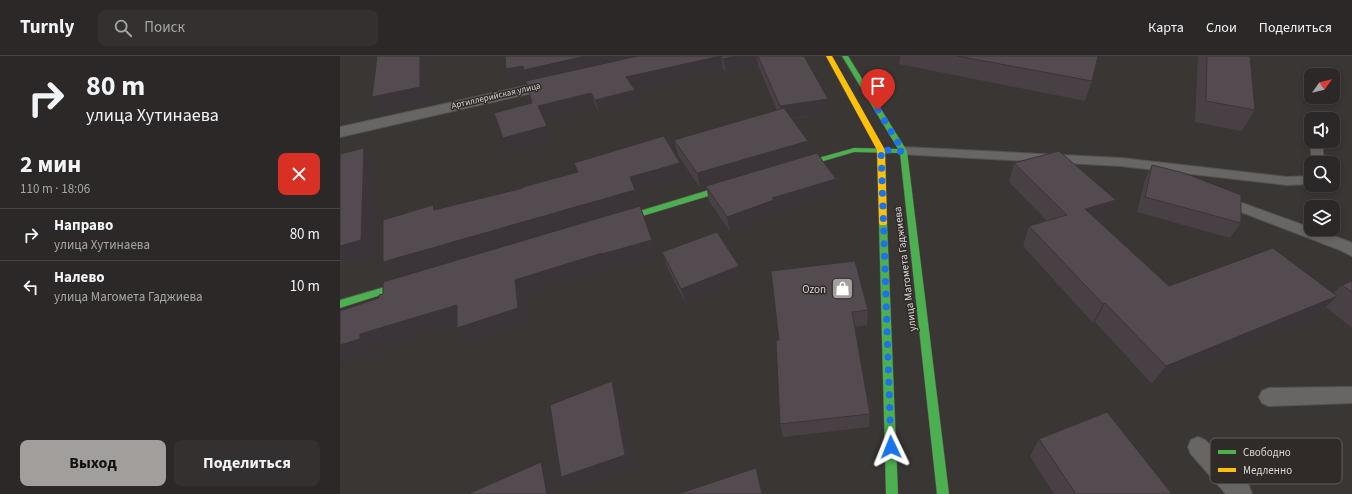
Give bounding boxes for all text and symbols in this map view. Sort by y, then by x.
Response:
search box [98,10,378,46]
text: Turnly [20,14,74,41]
icon: search [112,17,134,39]
text: Поиск [144,17,185,38]
text: Карта [1148,18,1184,38]
text: Слои [1206,18,1237,38]
text: Поделиться [1259,18,1332,38]
text: 80 m [86,66,145,106]
north arrow [1304,68,1340,104]
map controls [1304,68,1340,236]
pin [861,69,895,110]
icon: right [20,72,72,124]
icon: arrive [867,75,889,97]
street label: Артиллерийская улица [450,79,542,113]
text: улица Хутинаева [86,103,219,128]
button: sound [1304,112,1340,148]
text: 2 мин [20,147,81,182]
button: close [278,153,320,195]
button: search [1304,156,1340,192]
text: 110 m · 18:06 [20,180,90,198]
button: layers [1304,200,1340,236]
street label: улица Магомета Гаджиева [890,206,920,332]
text: Направо [54,215,113,236]
icon: right [20,224,42,246]
text: 80 m [290,224,320,245]
text: улица Хутинаева [54,236,150,254]
text: Налево [54,267,105,288]
icon: left [20,276,42,298]
text: 10 m [290,276,320,297]
shop icon: Ozon [829,276,855,302]
place label: Ozon [802,282,826,297]
text: улица Магомета Гаджиева [54,288,203,306]
position arrow [870,426,912,468]
legend [1210,438,1342,484]
button: Выход [20,440,166,486]
button: Поделиться [174,440,320,486]
text: Свободно [1243,445,1291,460]
text: Медленно [1243,463,1292,478]

